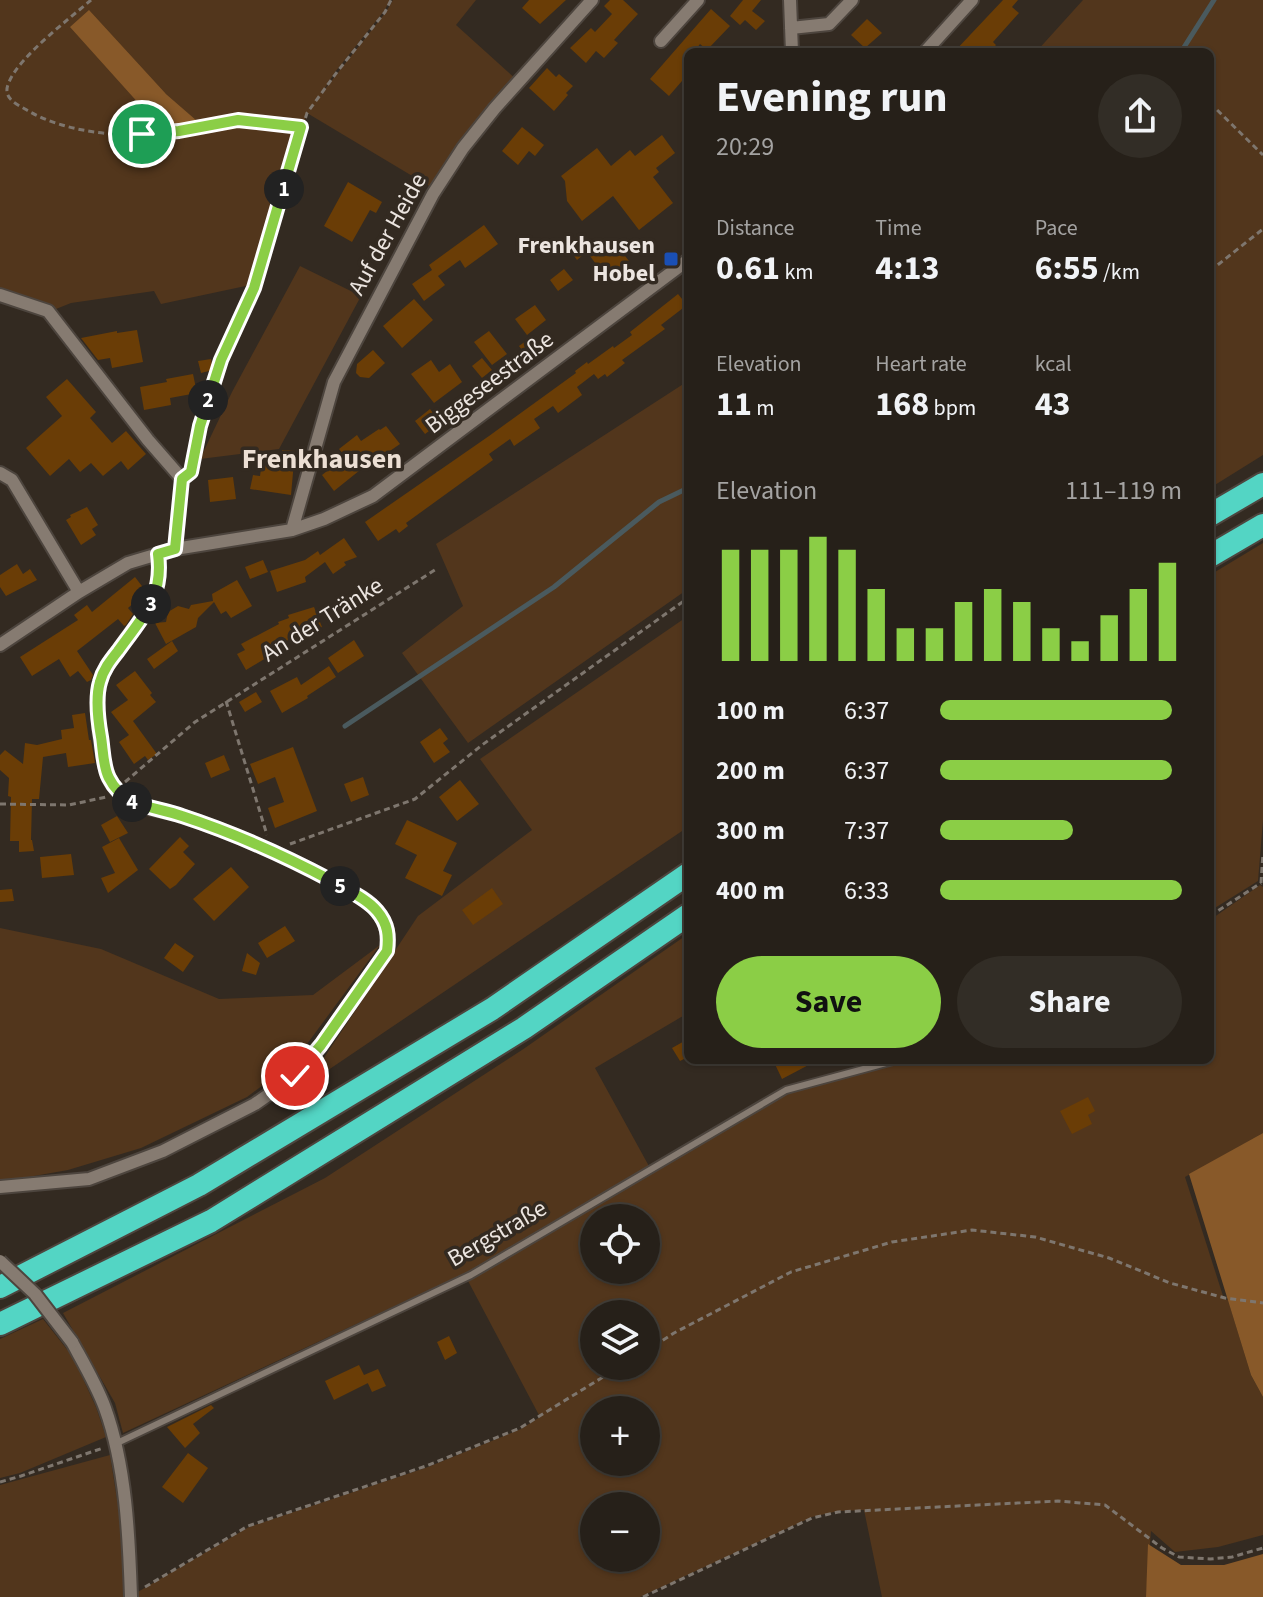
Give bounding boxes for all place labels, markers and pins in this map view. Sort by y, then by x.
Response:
pin [108,100,176,168]
pin: 1 [264,169,304,209]
place label: Frenkhausen Hobel [518,228,655,291]
marker: Frenkhausen Hobel [662,250,680,268]
pin: 2 [188,380,228,420]
pin: 3 [131,584,171,624]
pin: 4 [112,782,152,822]
pin: 5 [320,866,360,906]
pin [261,1042,329,1110]

